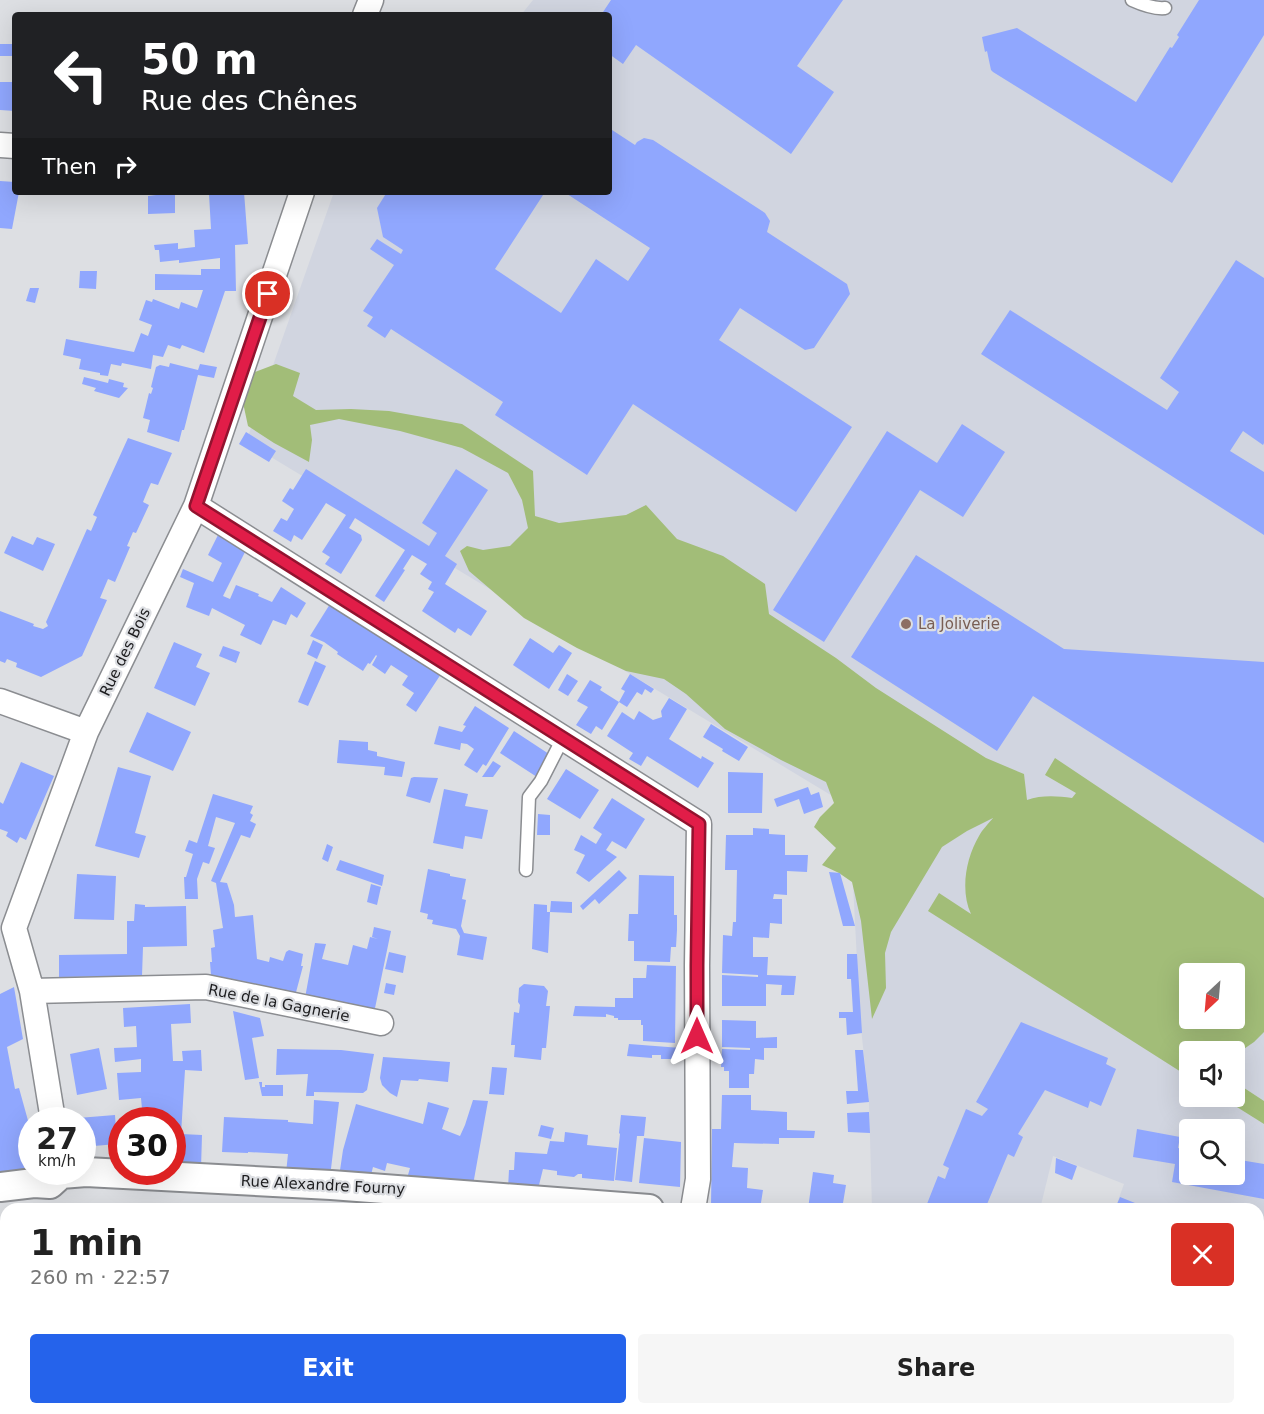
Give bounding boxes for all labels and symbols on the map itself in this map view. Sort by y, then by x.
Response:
pin [242,268,293,319]
street label: Rue des Bois [96,605,154,699]
place label: La Joliverie [918,615,1000,633]
marker: La Joliverie [899,617,913,631]
north arrow [1179,963,1245,1029]
street label: Rue de la Gagnerie [207,980,351,1026]
position arrow [665,1004,729,1068]
speed limit sign: 30 [108,1107,186,1185]
street label: Rue Alexandre Fourny [240,1172,406,1198]

